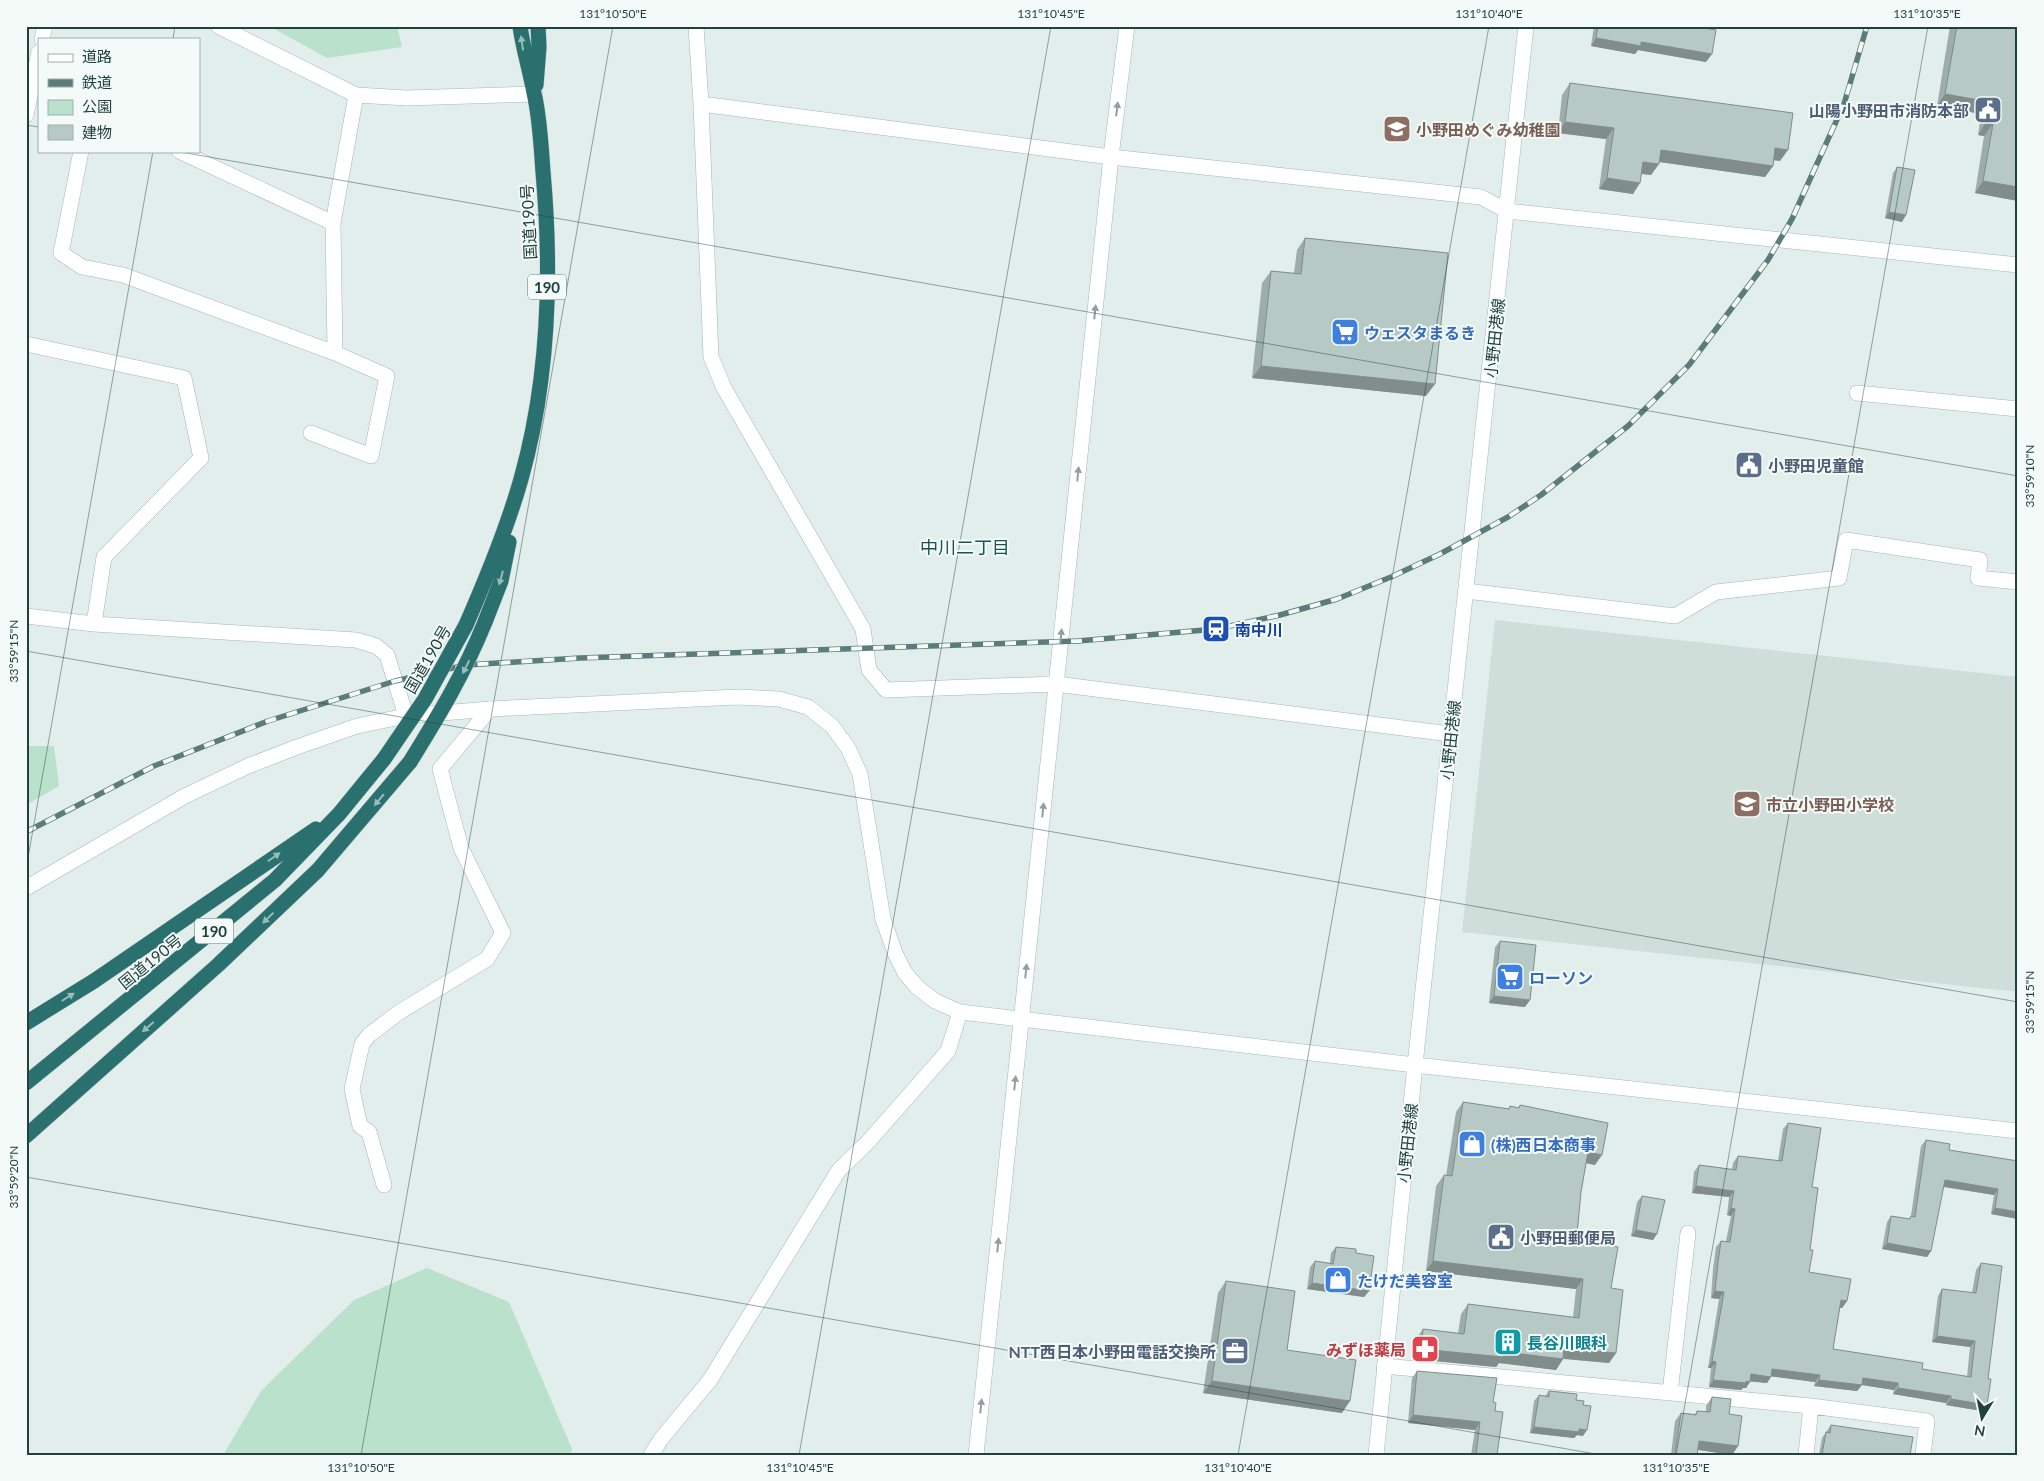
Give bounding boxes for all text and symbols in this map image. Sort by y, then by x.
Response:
text: 131°10'50"E [579,6,647,21]
text: 131°10'45"E [1017,6,1085,21]
text: 131°10'40"E [1455,6,1523,21]
text: 131°10'35"E [1893,6,1961,21]
one-way arrow [518,35,526,51]
legend [38,38,200,152]
text: 道路 [82,47,112,65]
text: 鉄道 [82,73,112,91]
public building icon: 山陽小野田市消防本部 [1973,95,2003,125]
text: 公園 [82,97,112,115]
one-way arrow [1113,100,1121,116]
place label: 山陽小野田市消防本部 [1809,101,1969,120]
school or university icon: 小野田めぐみ幼稚園 [1382,114,1412,144]
place label: 小野田めぐみ幼稚園 [1416,120,1560,139]
text: 建物 [82,123,112,141]
street label: 国道190号 [517,184,539,260]
road number: 190 [528,274,566,300]
street label: 小野田港線 [1480,297,1508,379]
one-way arrow [1091,304,1099,320]
supermarket icon: ウェスタまるき [1330,317,1360,347]
place label: ウェスタまるき [1364,323,1476,342]
text: 33°59'10"N [2022,445,2037,507]
public building icon: 小野田児童館 [1734,450,1764,480]
place label: 小野田児童館 [1768,456,1864,475]
one-way arrow [1074,466,1082,482]
district label: 中川二丁目 [920,536,1010,558]
one-way arrow [497,570,505,586]
station icon: 南中川 [1201,614,1231,644]
text: 33°59'15"N [6,620,21,682]
place label: 南中川 [1235,620,1283,639]
street label: 国道190号 [400,621,454,697]
one-way arrow [1057,627,1065,643]
one-way arrow [462,660,470,674]
street label: 小野田港線 [1436,699,1464,781]
school or university icon: 市立小野田小学校 [1732,789,1762,819]
one-way arrow [373,793,385,805]
place label: 市立小野田小学校 [1766,795,1894,814]
one-way arrow [1039,801,1047,817]
one-way arrow [268,852,281,862]
one-way arrow [262,912,274,924]
road number: 190 [195,918,233,944]
street label: 国道190号 [115,930,185,992]
supermarket icon: ローソン [1495,962,1525,992]
one-way arrow [1022,963,1030,979]
place label: ローソン [1529,968,1593,987]
text: 33°59'15"N [2022,971,2037,1033]
one-way arrow [61,993,74,1002]
one-way arrow [141,1022,154,1033]
one-way arrow [1011,1075,1019,1091]
street label: 小野田港線 [1393,1102,1421,1184]
shop icon: (株)西日本商事 [1457,1129,1487,1159]
place label: (株)西日本商事 [1491,1135,1596,1154]
text: 33°59'20"N [6,1146,21,1208]
public building icon: 小野田郵便局 [1486,1222,1516,1252]
place label: 小野田郵便局 [1520,1228,1616,1247]
one-way arrow [994,1236,1002,1252]
shop icon: たけだ美容室 [1323,1265,1353,1295]
place label: たけだ美容室 [1357,1271,1453,1290]
building icon: 長谷川眼科 [1493,1327,1523,1357]
place label: 長谷川眼科 [1527,1333,1607,1352]
pharmacy icon: みずほ薬局 [1410,1334,1440,1364]
office icon: NTT西日本小野田電話交換所 [1220,1336,1250,1366]
place label: みずほ薬局 [1326,1340,1406,1359]
place label: NTT西日本小野田電話交換所 [1008,1342,1216,1361]
north arrow [1956,1394,2006,1444]
one-way arrow [977,1398,985,1414]
text: N [1973,1422,1986,1441]
text: 131°10'50"E [327,1460,395,1475]
text: 131°10'45"E [766,1460,834,1475]
text: 131°10'40"E [1204,1460,1272,1475]
text: 131°10'35"E [1642,1460,1710,1475]

